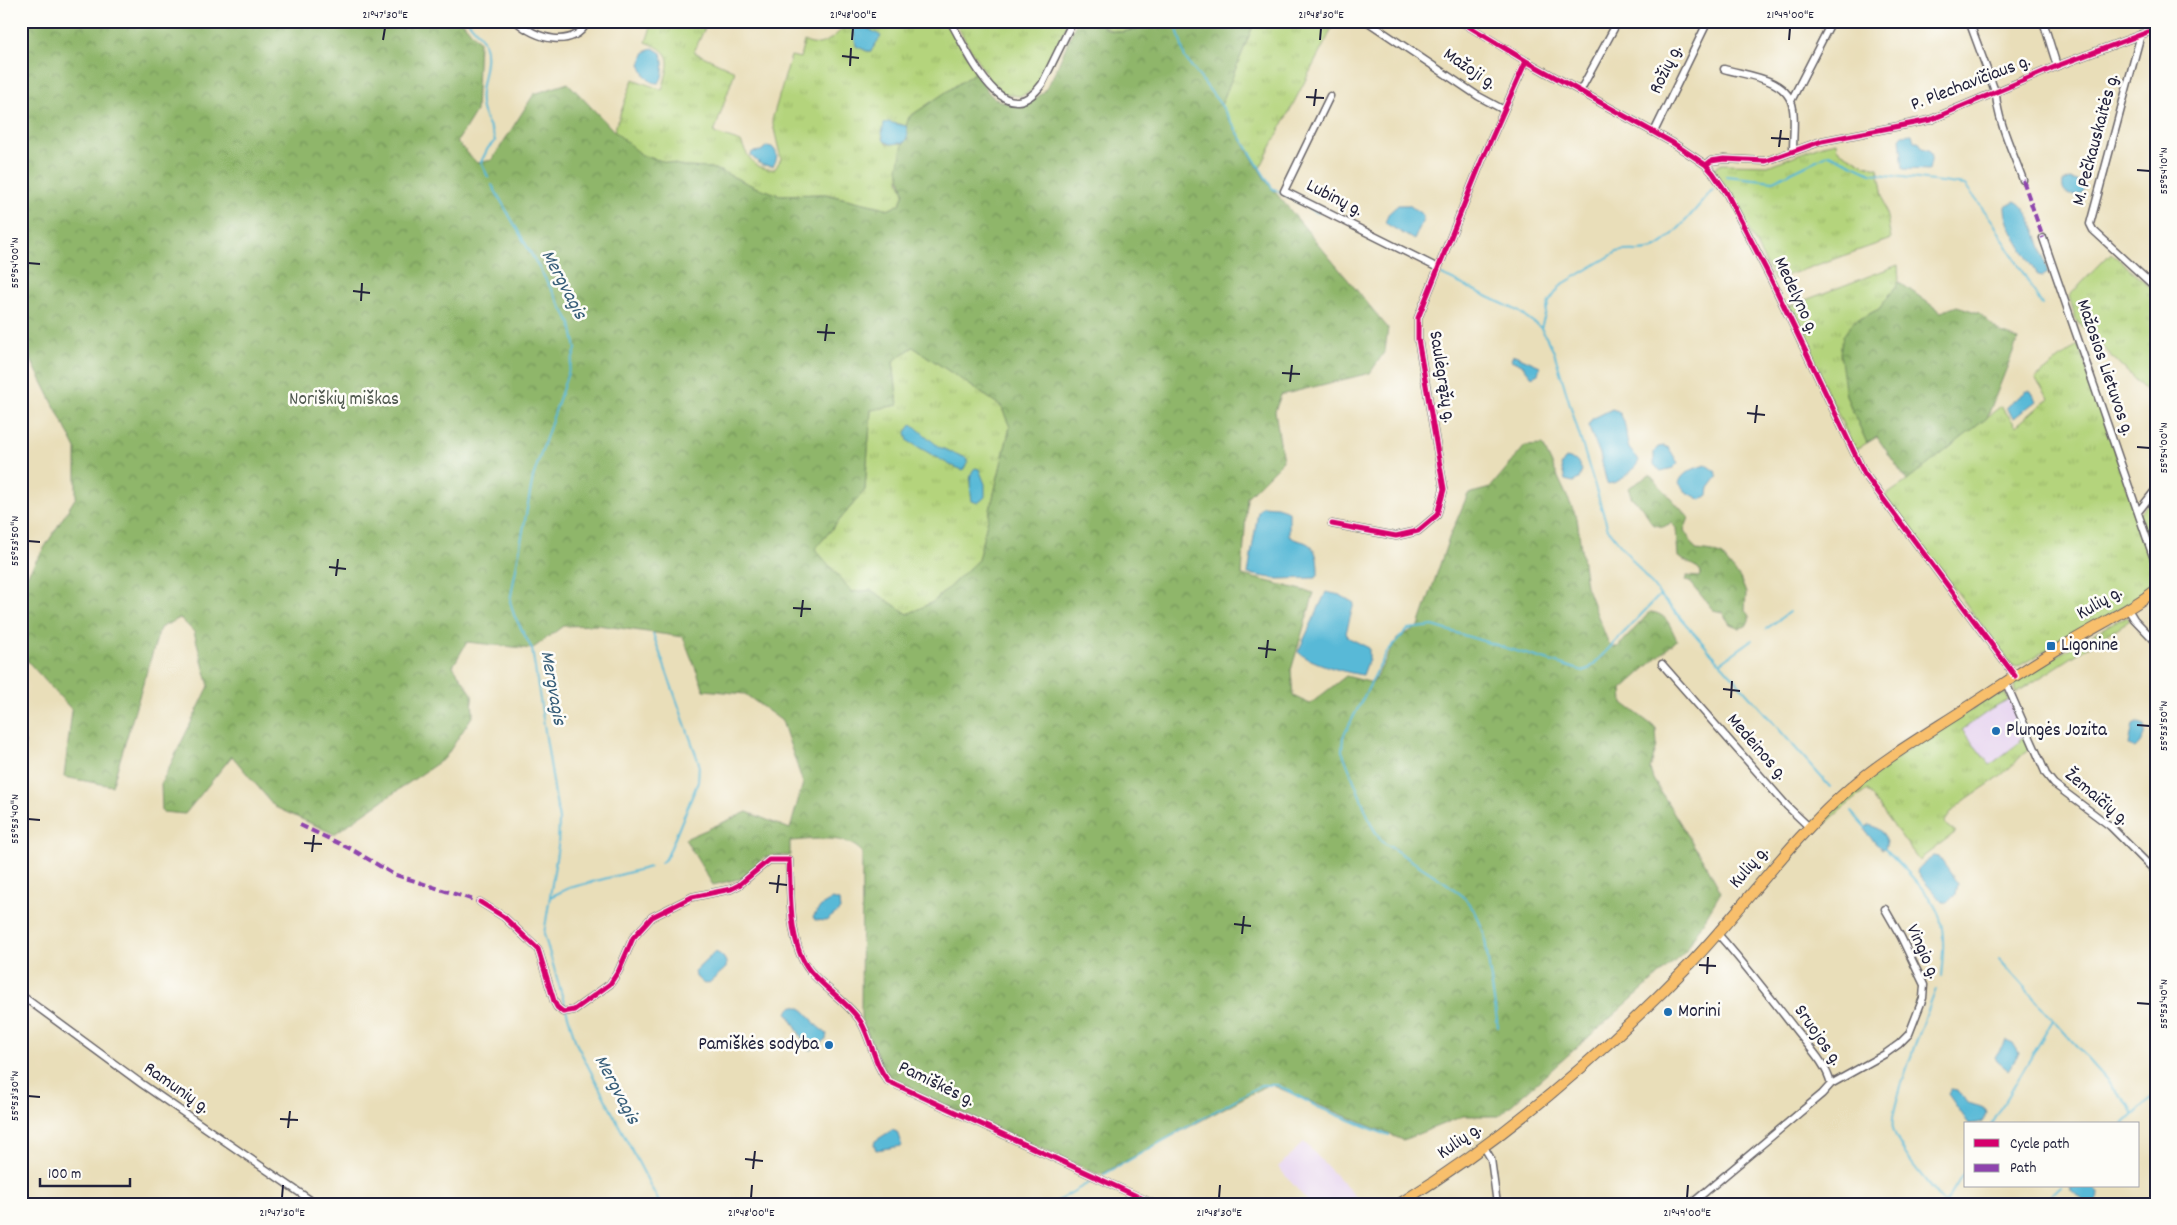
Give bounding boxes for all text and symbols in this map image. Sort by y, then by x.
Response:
text: 21°47'30"E [362,7,408,24]
text: 21°48'00"E [830,7,877,24]
text: 21°48'30"E [1298,7,1344,24]
text: 21°49'00"E [1766,7,1814,24]
street label: Rožių g. [1644,41,1690,99]
street label: Mažoji g. [1437,42,1501,98]
street label: P. Plechavičiaus g. [1907,49,2035,119]
street label: M. Pečkauskaitės g. [2066,71,2128,209]
text: 55°54'10"N [2156,147,2173,195]
street label: Lubinų g. [1301,173,1367,225]
text: 55°54'00"N [7,237,24,289]
water label: Mergvagis [533,245,593,325]
street label: Medelyno g. [1765,253,1825,339]
street label: Mažosios Lietuvos g. [2068,296,2140,440]
street label: Saulėgrąžų g. [1420,329,1462,425]
park label: Noriškių miškas [289,387,399,414]
text: 55°54'00"N [2156,422,2173,474]
text: 55°53'50"N [7,516,24,566]
street label: Kulių g. [2072,580,2128,628]
place label: Ligoninė [2061,633,2118,660]
marker: Ligoninė [2045,640,2057,652]
water label: Mergvagis [532,649,572,728]
text: 55°53'50"N [2156,701,2173,751]
street label: Medeinos g. [1719,708,1793,788]
place label: Plungės Jozita [2006,718,2108,745]
marker: Plungės Jozita [1990,725,2002,737]
street label: Žemaičių g. [2058,763,2134,833]
text: 55°53'40"N [7,794,24,844]
street label: Kulių g. [1724,841,1776,895]
street label: Vingio g. [1898,920,1946,984]
text: 55°53'40"N [2156,979,2173,1029]
place label: Morini [1678,999,1721,1026]
street label: Sruojos g. [1786,1000,1848,1072]
marker: Morini [1662,1006,1674,1018]
place label: Pamiškės sodyba [698,1032,820,1059]
marker: Pamiškės sodyba [823,1039,835,1051]
water label: Mergvagis [586,1050,646,1130]
street label: Pamiškės g. [893,1055,979,1115]
street label: Ramunių g. [137,1056,215,1122]
text: 55°53'30"N [7,1071,24,1121]
street label: Kulių g. [1432,1117,1488,1167]
legend [1964,1122,2140,1188]
text: Cycle path [2010,1134,2070,1156]
scale bar [40,1155,130,1187]
text: Path [2010,1158,2036,1180]
text: 100 m [48,1164,81,1186]
text: 21°47'30"E [259,1205,305,1222]
text: 21°48'00"E [728,1205,775,1222]
text: 21°48'30"E [1196,1205,1242,1222]
text: 21°49'00"E [1663,1205,1711,1222]

